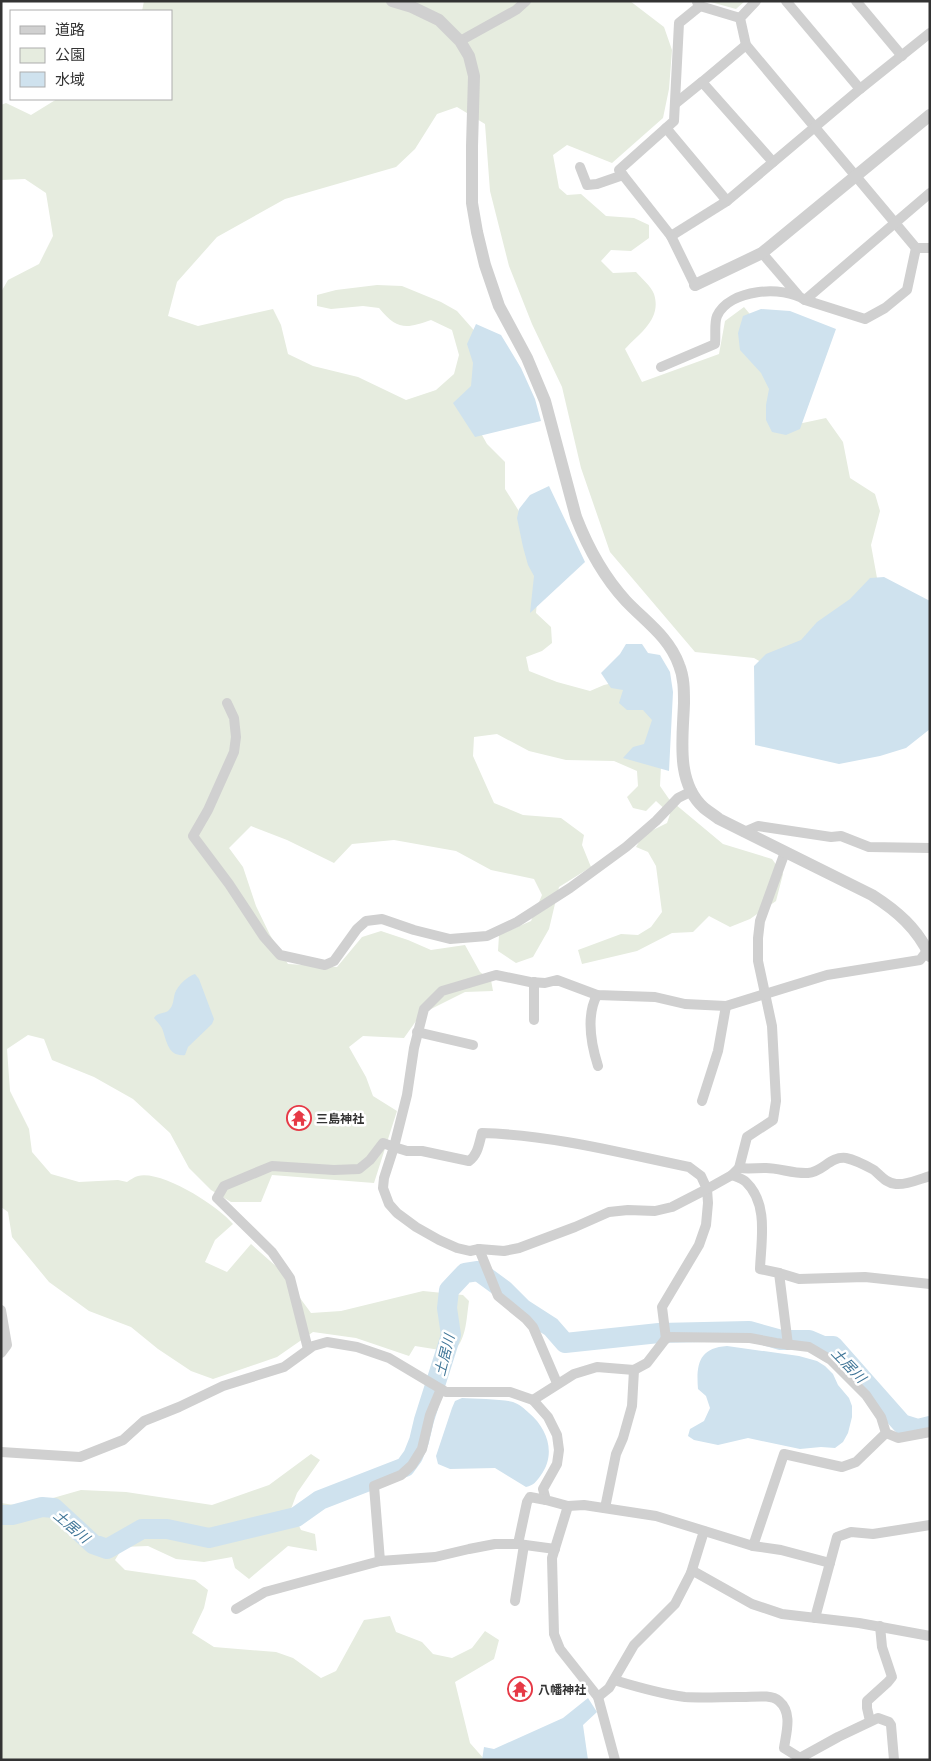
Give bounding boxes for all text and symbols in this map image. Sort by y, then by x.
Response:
legend [10,10,172,100]
text: 道路 [55,20,85,38]
text: 公園 [55,45,85,63]
text: 水域 [55,70,85,88]
temple icon: 三島神社 [286,1105,312,1131]
place label: 三島神社 [316,1111,364,1125]
water label: 土居川 [431,1331,458,1377]
water label: 土居川 [828,1344,871,1387]
water label: 土居川 [50,1506,95,1547]
temple icon: 八幡神社 [507,1676,533,1702]
place label: 八幡神社 [538,1682,586,1696]

